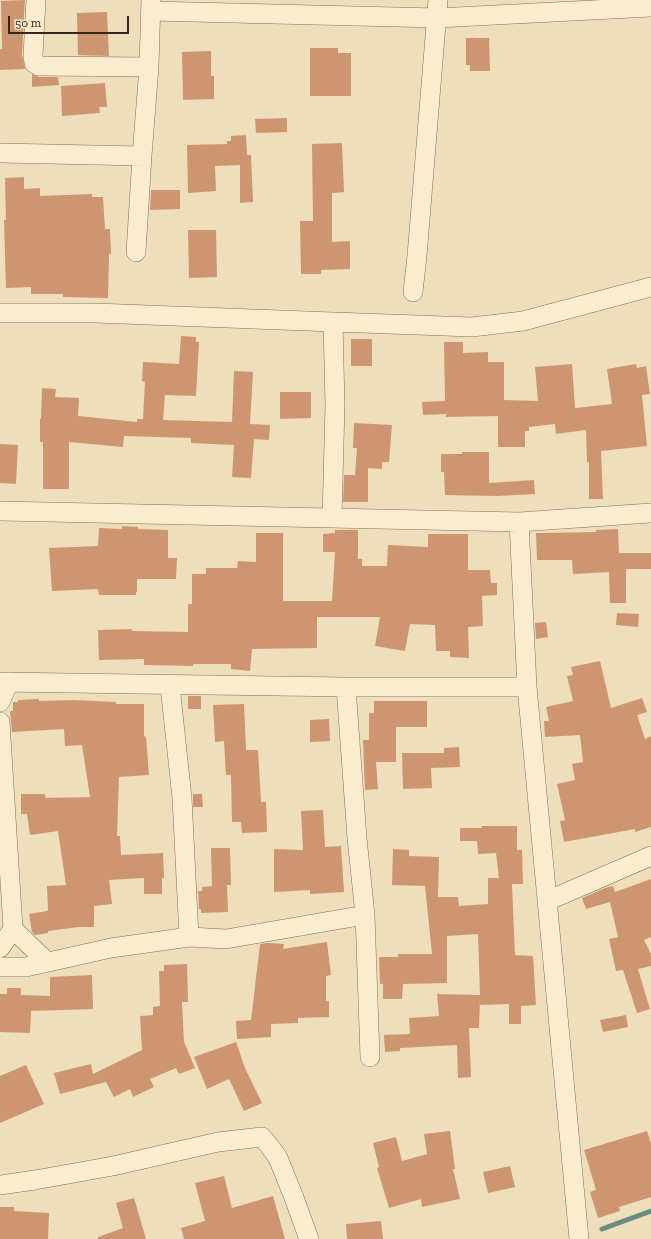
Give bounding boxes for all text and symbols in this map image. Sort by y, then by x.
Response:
scale bar [10,8,131,34]
text: 50 m [15,16,41,30]

